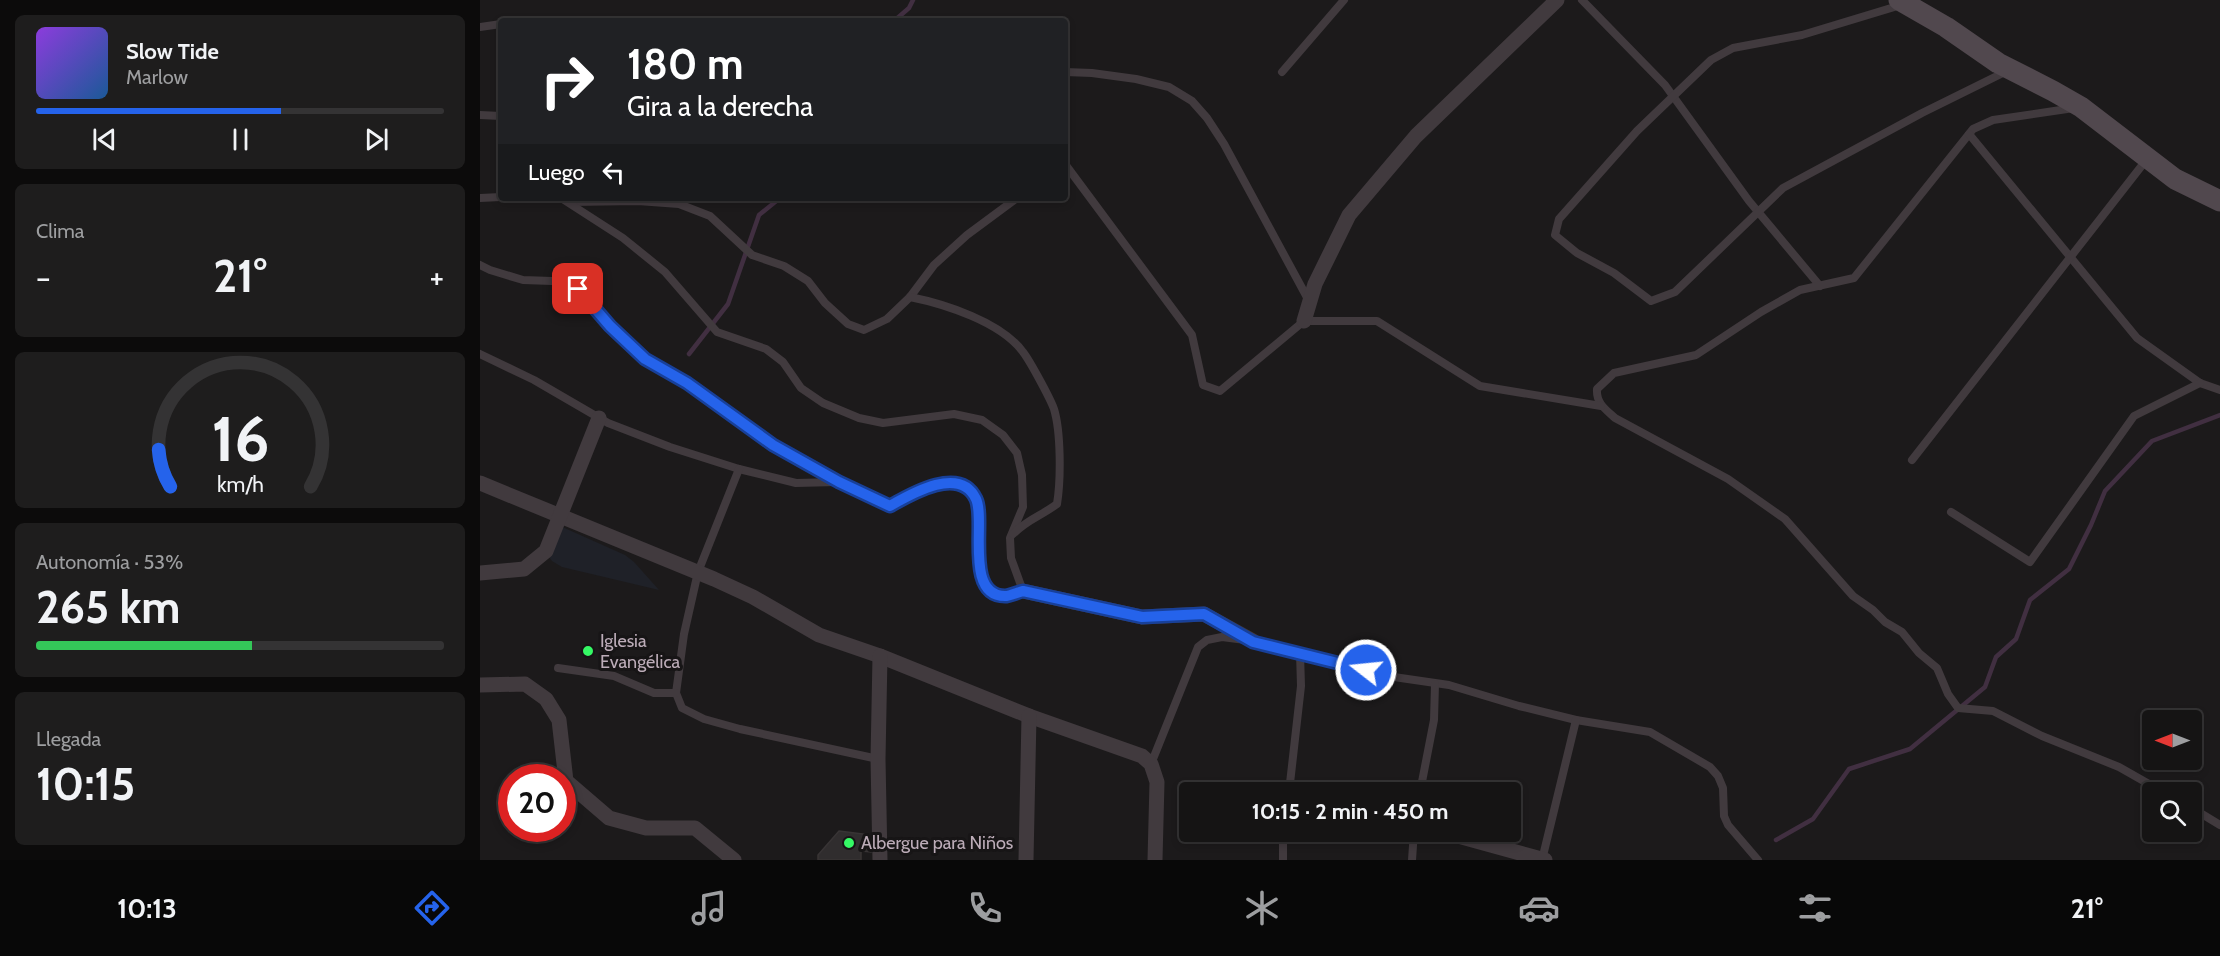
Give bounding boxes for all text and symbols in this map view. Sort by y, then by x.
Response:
text: Slow Tide [126,38,219,65]
text: 180 m [627,38,743,90]
icon: right [528,42,606,120]
text: Marlow [126,65,188,89]
text: Gira a la derecha [627,90,813,123]
icon: previous [88,123,121,156]
icon: pause [224,123,257,156]
icon: next [360,123,393,156]
icon: left [597,156,630,189]
text: Luego [528,159,585,186]
text: Clima [36,219,84,243]
text: 21° [213,249,267,303]
text: − [36,257,51,297]
text: + [429,257,444,297]
pin [552,263,603,314]
icon: arrive [561,272,594,305]
text: 16 [211,401,269,477]
text: km/h [217,471,263,497]
text: Autonomía · 53% [36,550,183,574]
text: 265 km [36,580,180,634]
place label: Iglesia Evangélica [600,630,681,673]
position arrow [1334,638,1398,702]
marker: Iglesia Evangélica [581,644,595,658]
north arrow [2142,710,2202,770]
map controls [2142,710,2202,842]
text: Llegada [36,727,101,751]
text: 10:15 [36,757,135,811]
speed limit sign: 20 [498,764,576,842]
button: search [2142,782,2202,842]
text: 10:15 · 2 min · 450 m [1252,798,1448,825]
place label: Albergue para Niños [861,832,1013,854]
marker: Albergue para Niños [842,836,856,850]
icon: directions [411,887,453,929]
icon: music [688,887,730,929]
icon: phone [964,887,1006,929]
icon: climate [1241,887,1283,929]
icon: car [1518,887,1560,929]
icon: filters [1794,887,1836,929]
text: 10:13 [117,892,177,925]
text: 21° [2071,892,2103,925]

